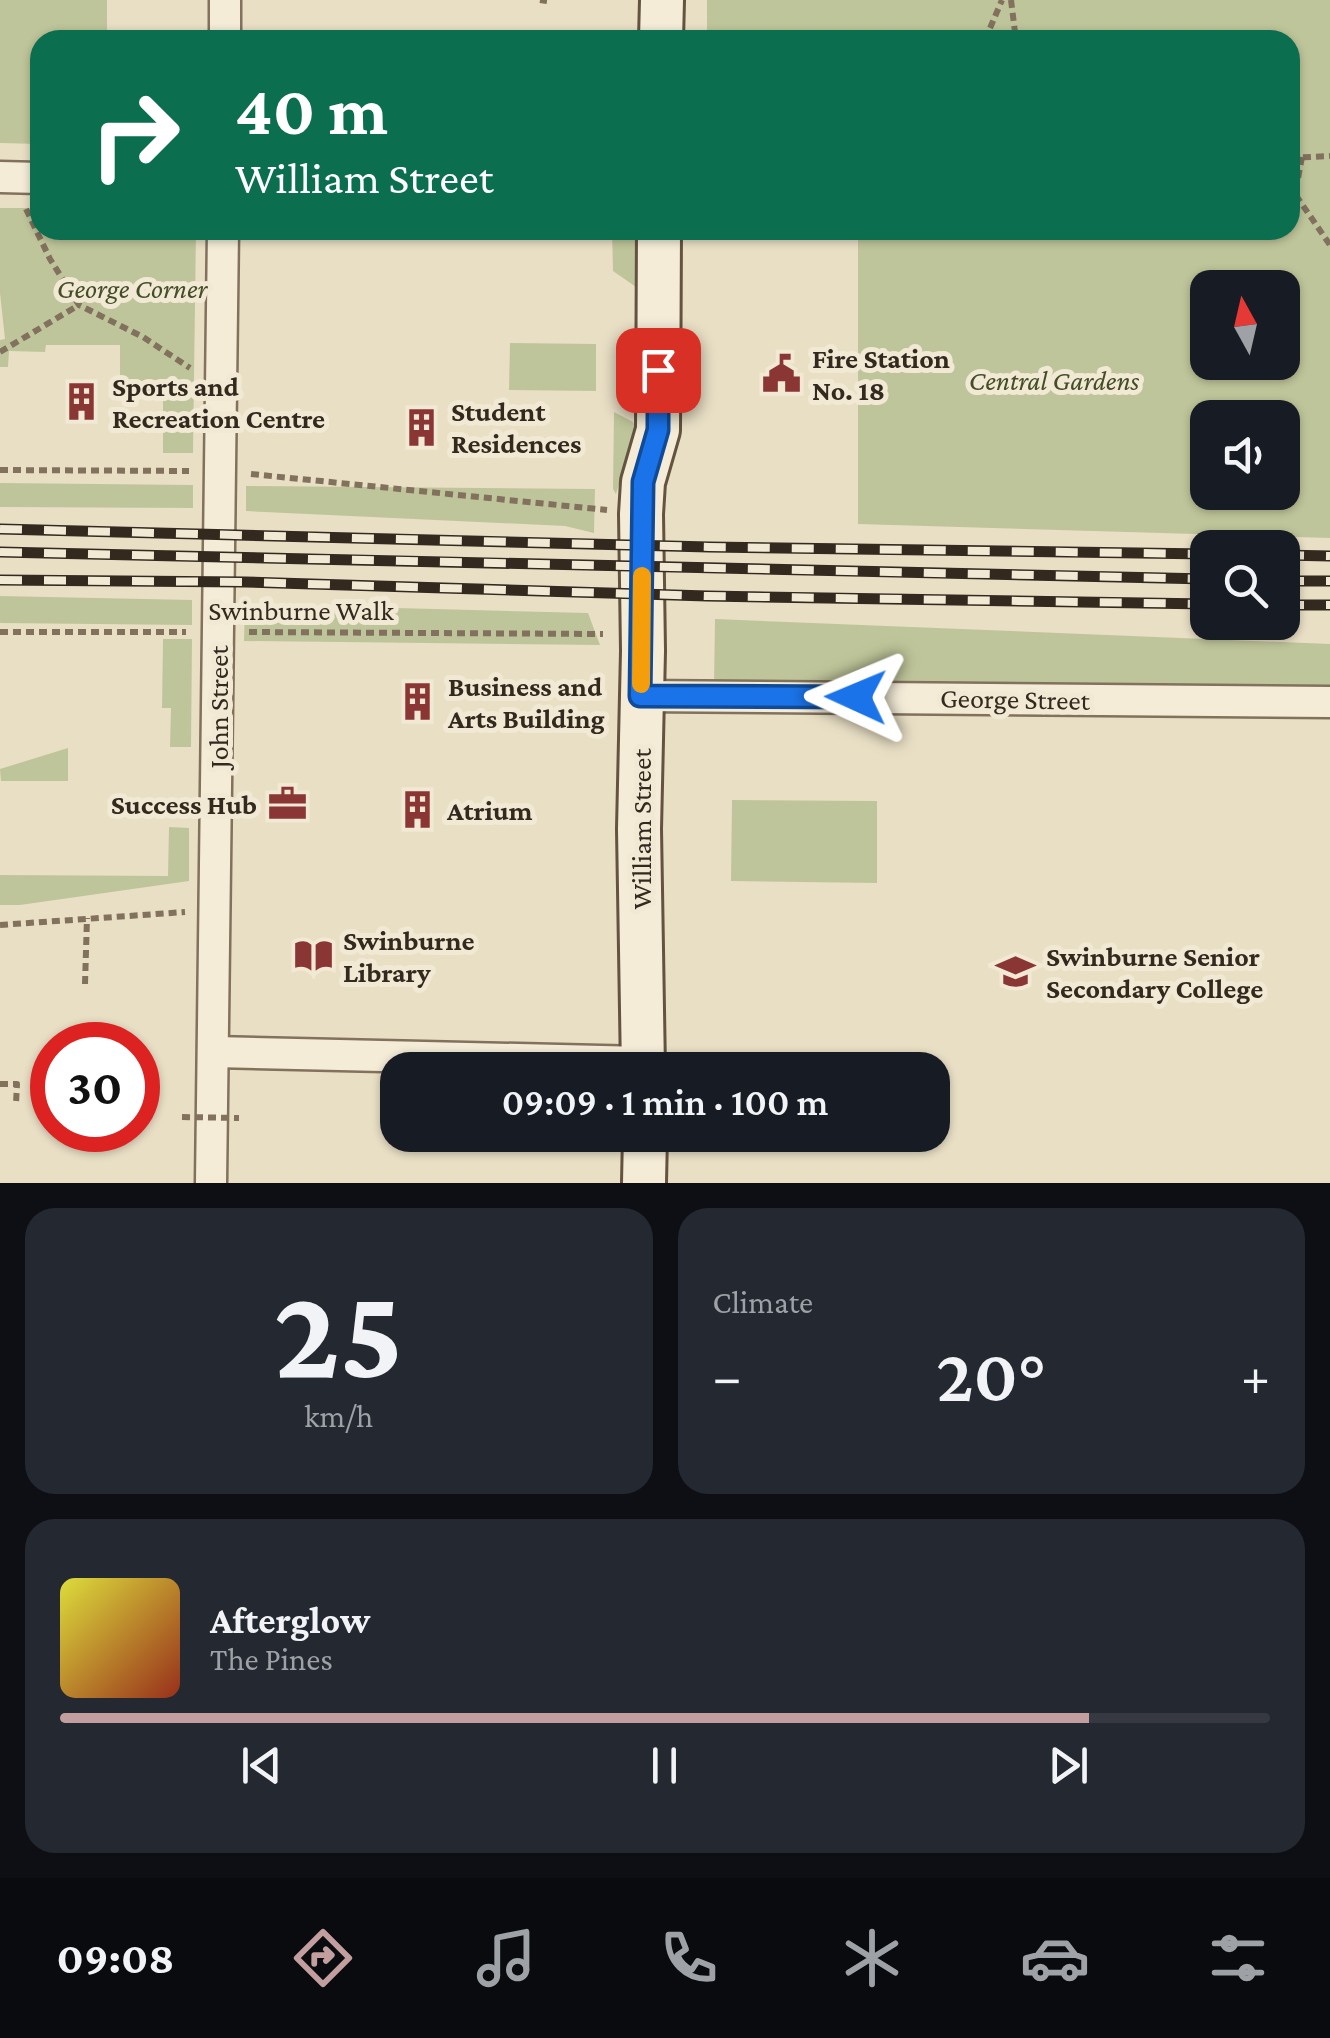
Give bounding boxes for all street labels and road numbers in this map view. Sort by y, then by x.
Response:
street label: Swinburne Walk [208,595,394,626]
street label: John Street [203,645,234,772]
street label: George Street [940,682,1091,716]
street label: William Street [626,748,657,909]

